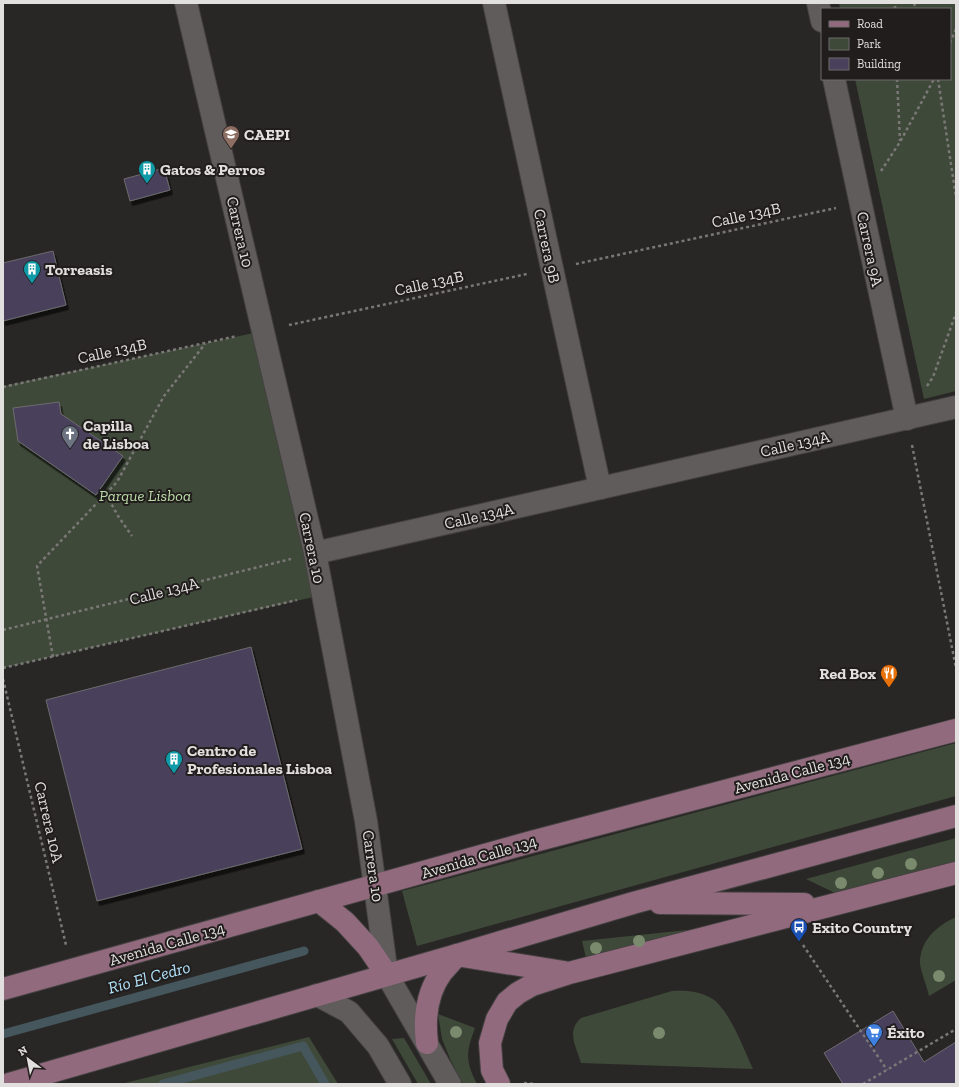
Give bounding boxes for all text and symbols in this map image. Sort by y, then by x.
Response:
legend [821,8,951,80]
text: Road [857,17,883,31]
text: Park [857,37,882,51]
text: Building [857,57,901,71]
school or university icon: CAEPI [221,124,241,149]
place label: CAEPI [244,125,290,144]
building icon: Gatos & Perros [137,159,157,184]
place label: Gatos & Perros [160,160,265,179]
street label: Carrera 10 [223,195,257,269]
street label: Calle 134B [710,198,783,232]
street label: Carrera 9B [530,207,564,285]
street label: Carrera 9A [853,210,887,289]
building icon: Torreasis [22,259,42,284]
place label: Torreasis [45,260,113,279]
street label: Calle 134B [393,266,466,300]
street label: Calle 134B [76,334,149,368]
place label: Capilla de Lisboa [83,416,149,453]
church icon: Capilla de Lisboa [60,424,80,449]
street label: Calle 134A [758,427,832,461]
park label: Parque Lisboa [99,486,191,505]
street label: Calle 134A [442,499,516,533]
street label: Carrera 10 [295,511,329,585]
street label: Calle 134A [127,573,201,609]
restaurant icon: Red Box [879,663,899,688]
place label: Red Box [819,664,876,683]
place label: Centro de Profesionales Lisboa [187,741,332,778]
street label: Avenida Calle 134 [732,748,852,798]
building icon: Centro de Profesionales Lisboa [164,749,184,774]
street label: Carrera 10A [30,780,68,865]
street label: Carrera 10 [359,829,387,903]
street label: Avenida Calle 134 [419,831,539,883]
bus stop icon: Exito Country [789,917,809,942]
street label: Avenida Calle 134 [107,918,227,970]
place label: Exito Country [812,918,913,937]
water label: Río El Cedro [106,956,192,998]
supermarket icon: Éxito [864,1022,884,1047]
place label: Éxito [887,1023,925,1042]
north arrow [8,1039,48,1079]
text: N [16,1043,30,1059]

